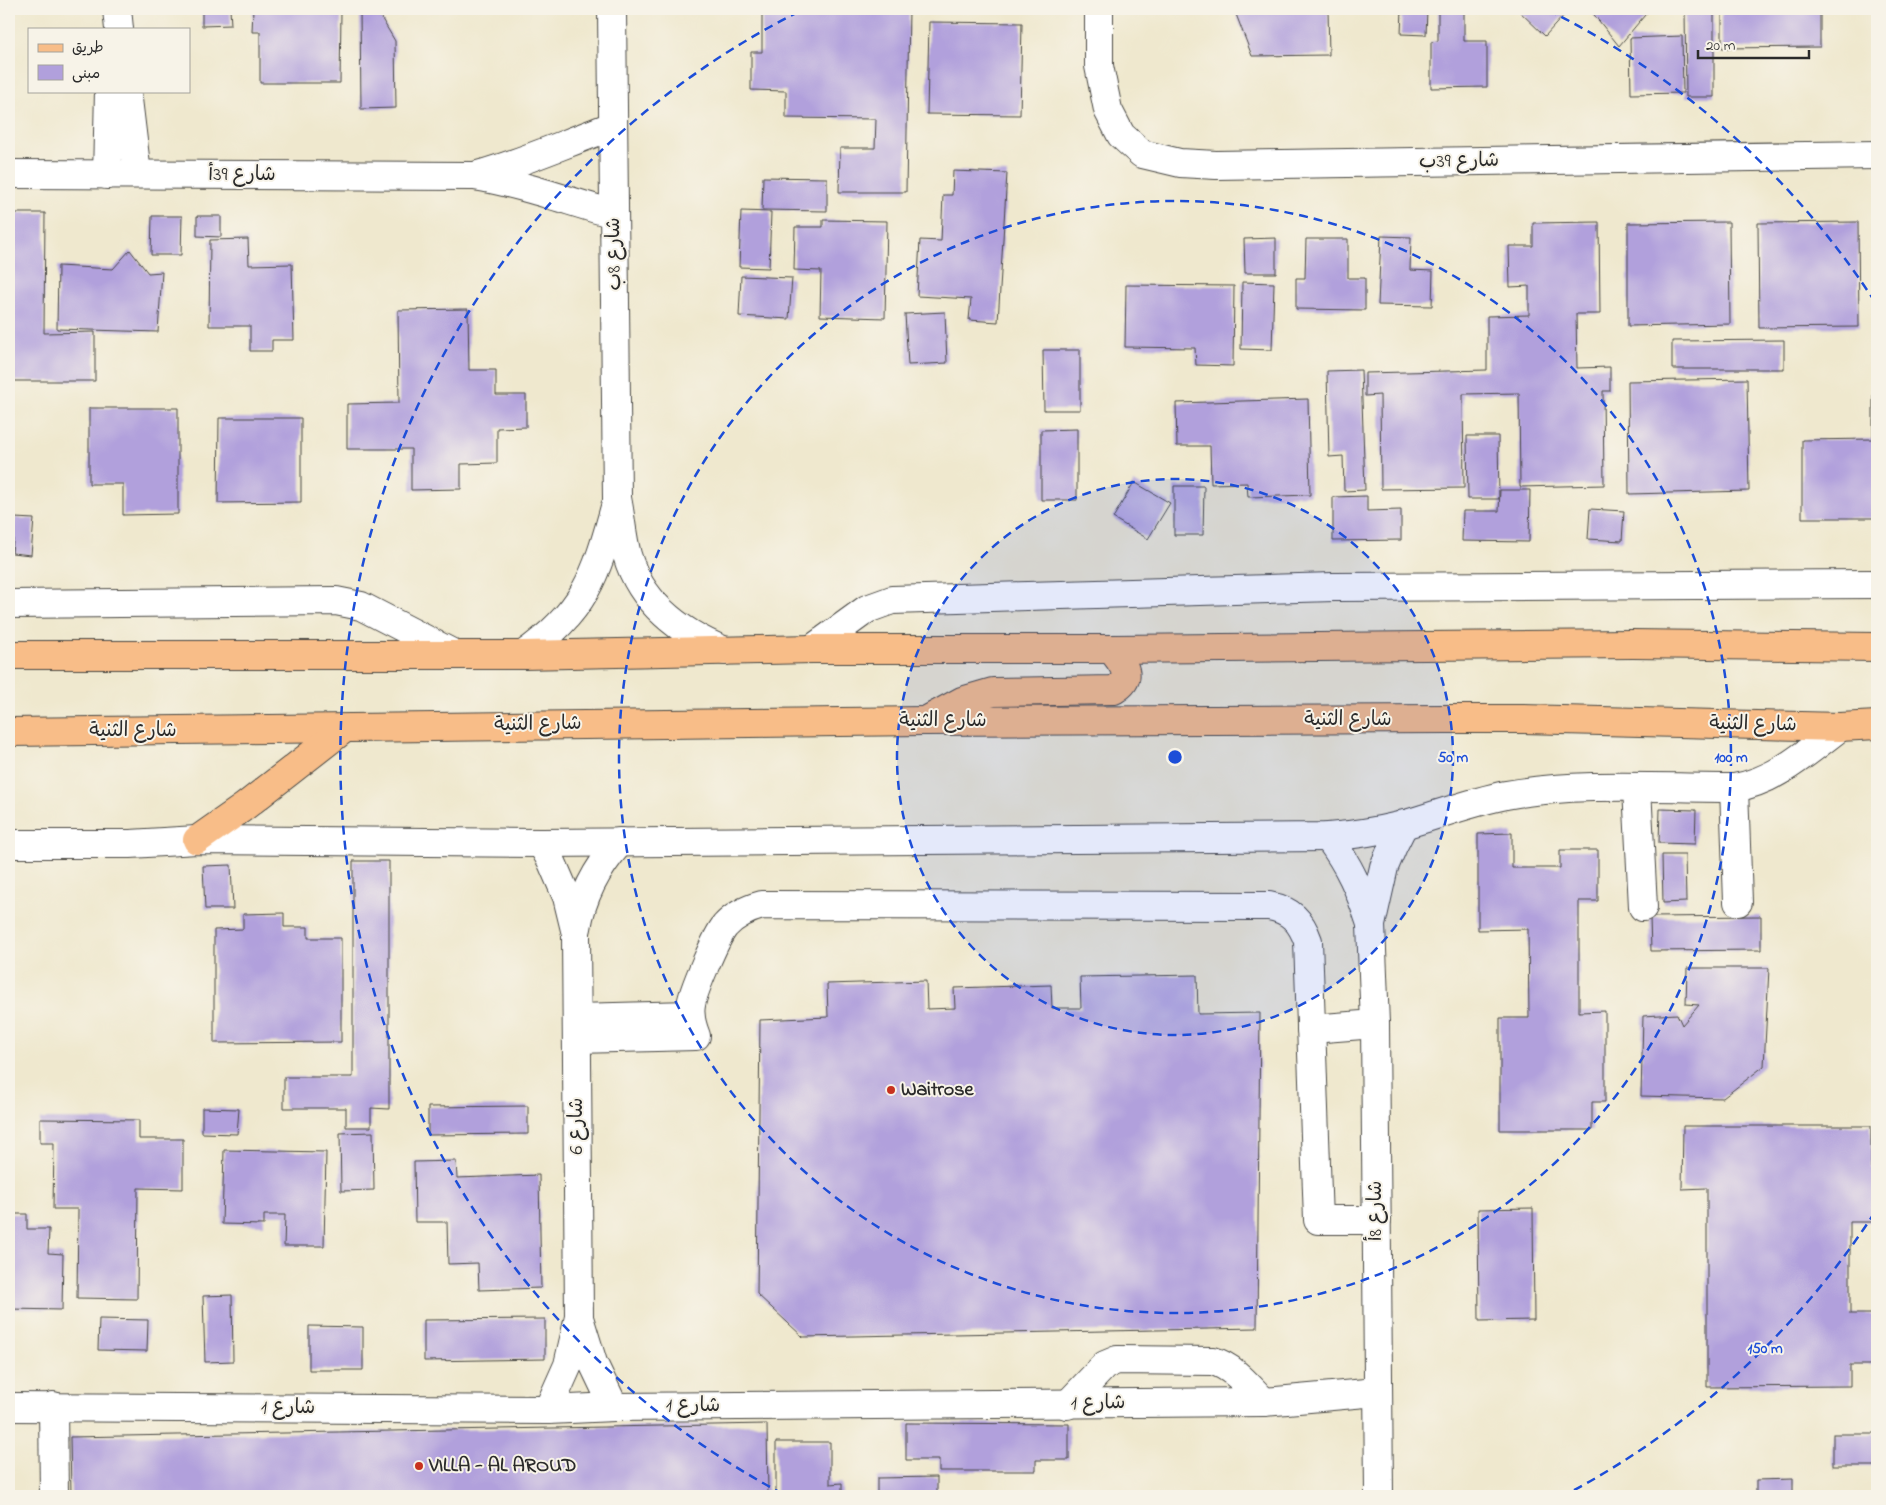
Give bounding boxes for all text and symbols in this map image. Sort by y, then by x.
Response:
legend [28,28,190,92]
scale bar [1698,28,1810,60]
text: 20 m [1706,35,1736,57]
text: طريق [72,37,104,59]
text: مبنى [72,63,100,85]
street label: شارع 39ب [1419,147,1499,177]
street label: شارع 39أ [208,161,276,190]
street label: شارع 8ب [600,217,630,291]
street label: شارع الثنية [1304,706,1392,735]
street label: شارع الثنية [899,707,987,736]
street label: شارع الثنية [494,710,582,740]
street label: شارع الثنية [1709,710,1797,740]
street label: شارع الثنية [89,717,177,746]
text: 50 m [1438,747,1469,769]
text: 100 m [1714,747,1748,769]
centre of rings [1166,748,1184,766]
place label: Waitrose [901,1076,974,1105]
marker: Waitrose [885,1084,897,1096]
street label: شارع 6 [563,1097,592,1155]
street label: شارع 8أ [1362,1181,1391,1241]
text: 150 m [1747,1338,1783,1360]
street label: شارع 1 [1070,1389,1126,1419]
street label: شارع 1 [666,1392,720,1421]
street label: شارع 1 [261,1394,315,1423]
place label: VILLA - AL AROUD [428,1452,576,1481]
marker: VILLA - AL AROUD [413,1460,425,1472]

